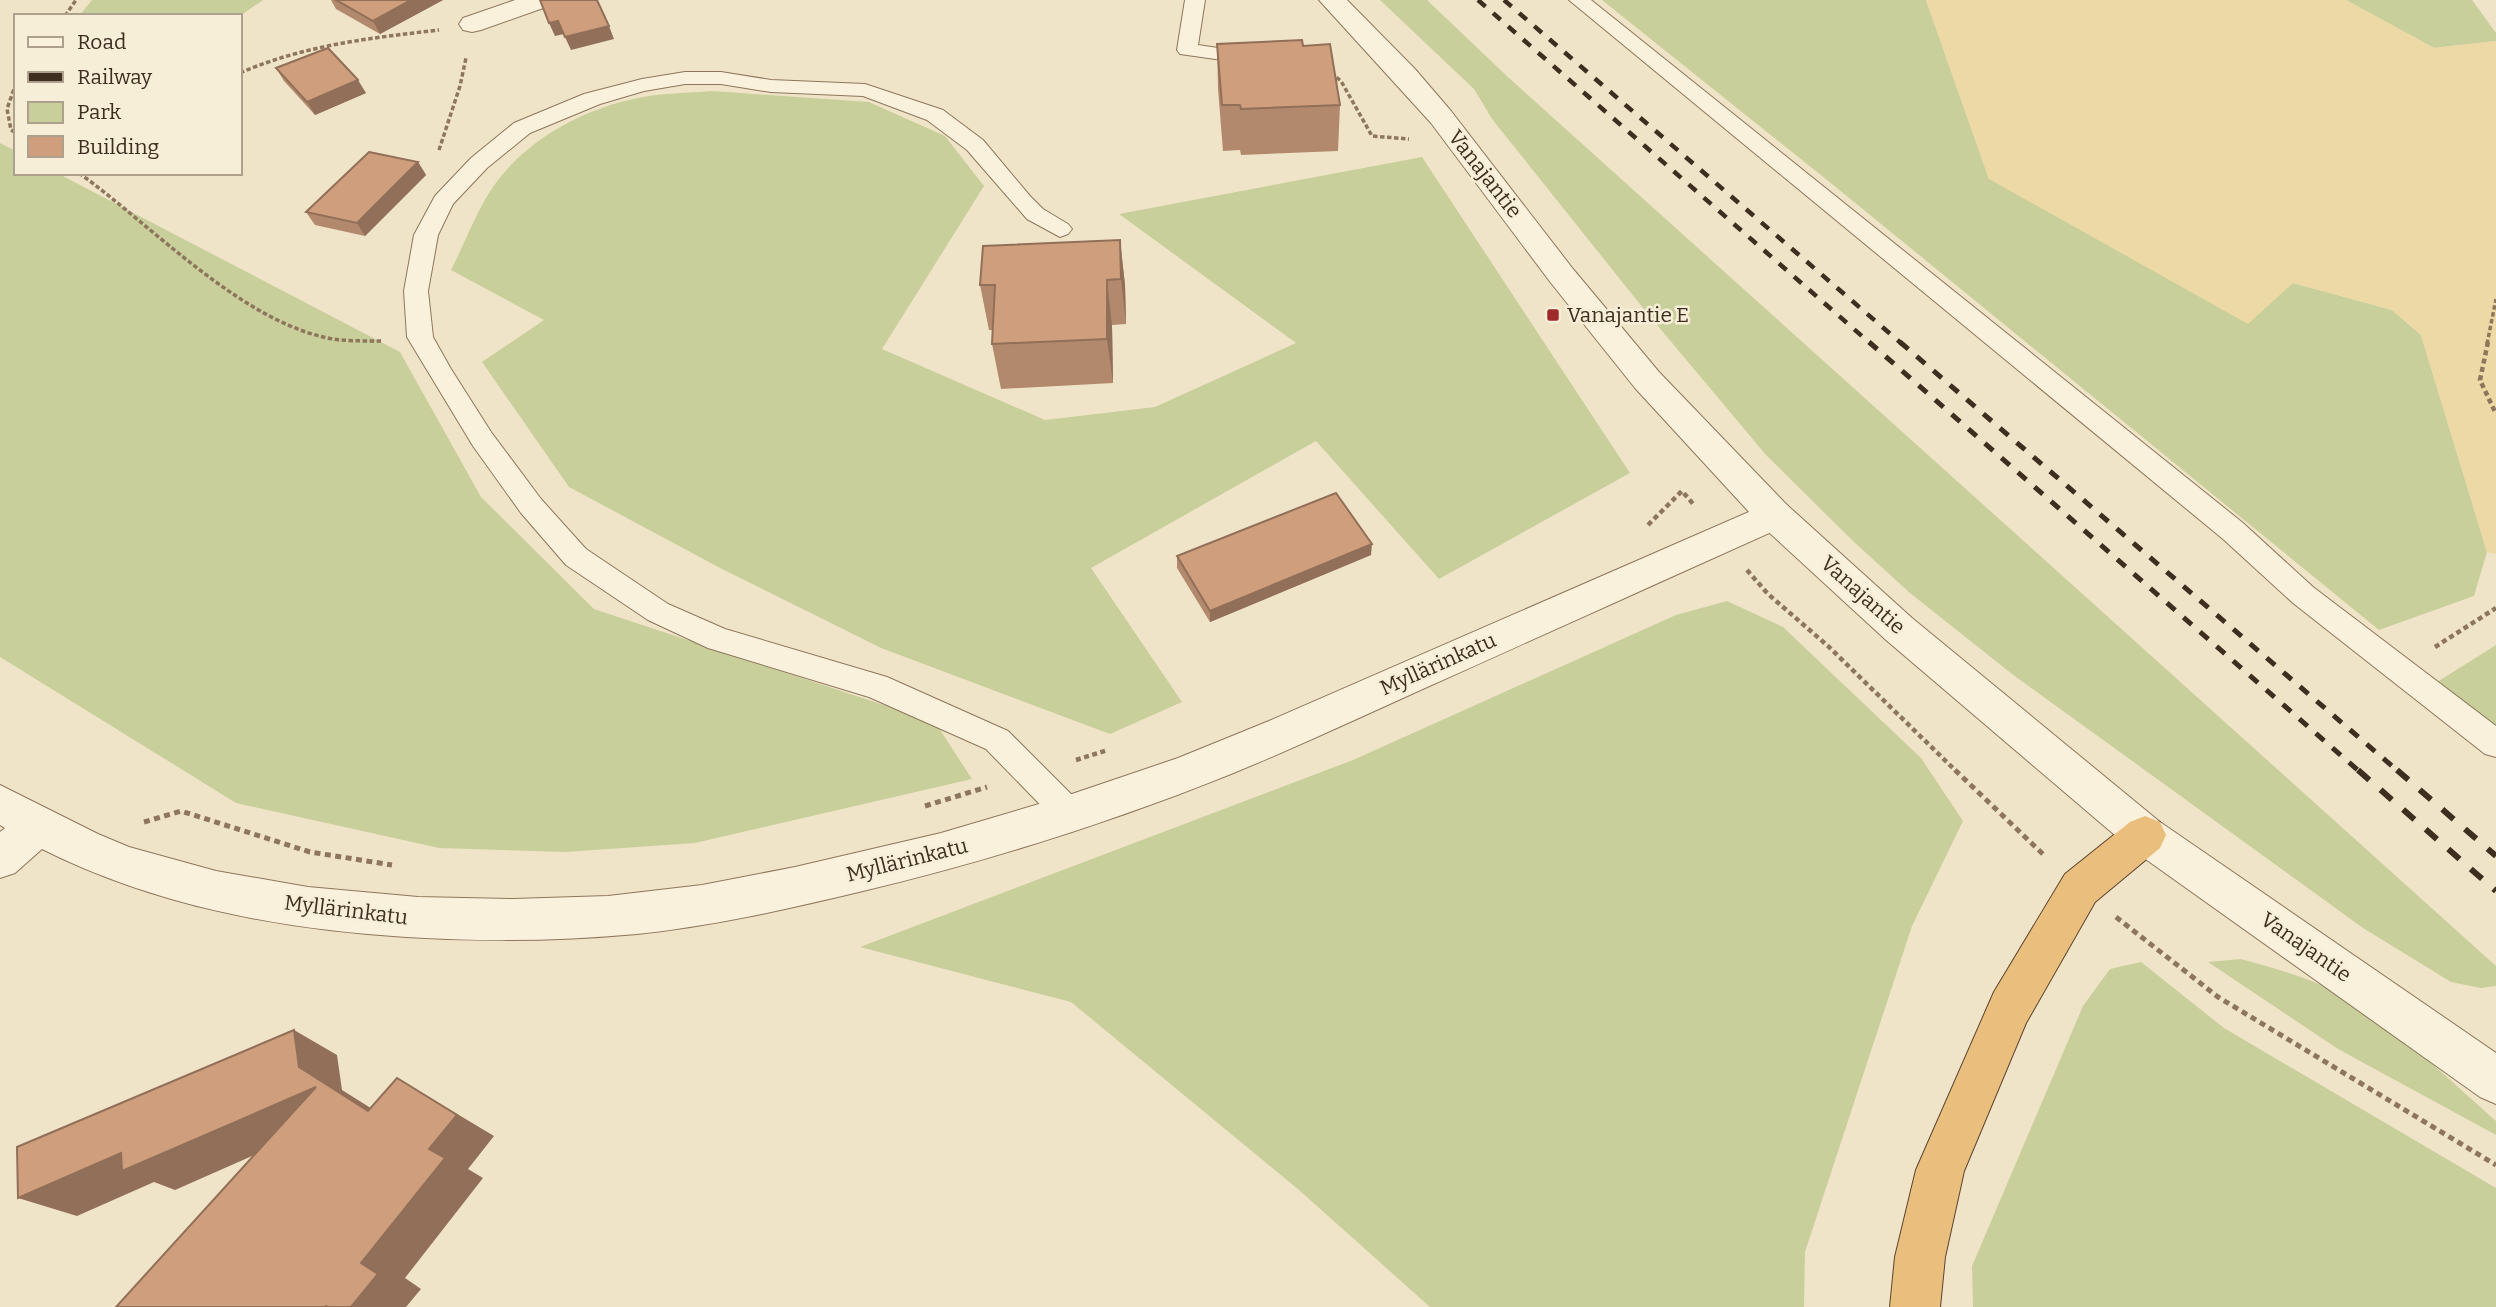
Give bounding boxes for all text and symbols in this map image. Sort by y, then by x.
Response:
legend [14,14,242,175]
text: Road [77,29,126,55]
text: Railway [77,64,153,90]
text: Park [77,99,121,125]
street label: Vanajantie [1442,125,1528,223]
text: Building [77,134,160,160]
place label: Vanajantie E [1567,302,1689,328]
marker: Vanajantie E [1545,307,1561,323]
street label: Vanajantie [1815,550,1911,640]
street label: Myllärinkatu [1376,627,1500,701]
street label: Myllärinkatu [844,832,970,888]
street label: Myllärinkatu [283,890,409,930]
street label: Vanajantie [2256,906,2356,988]

